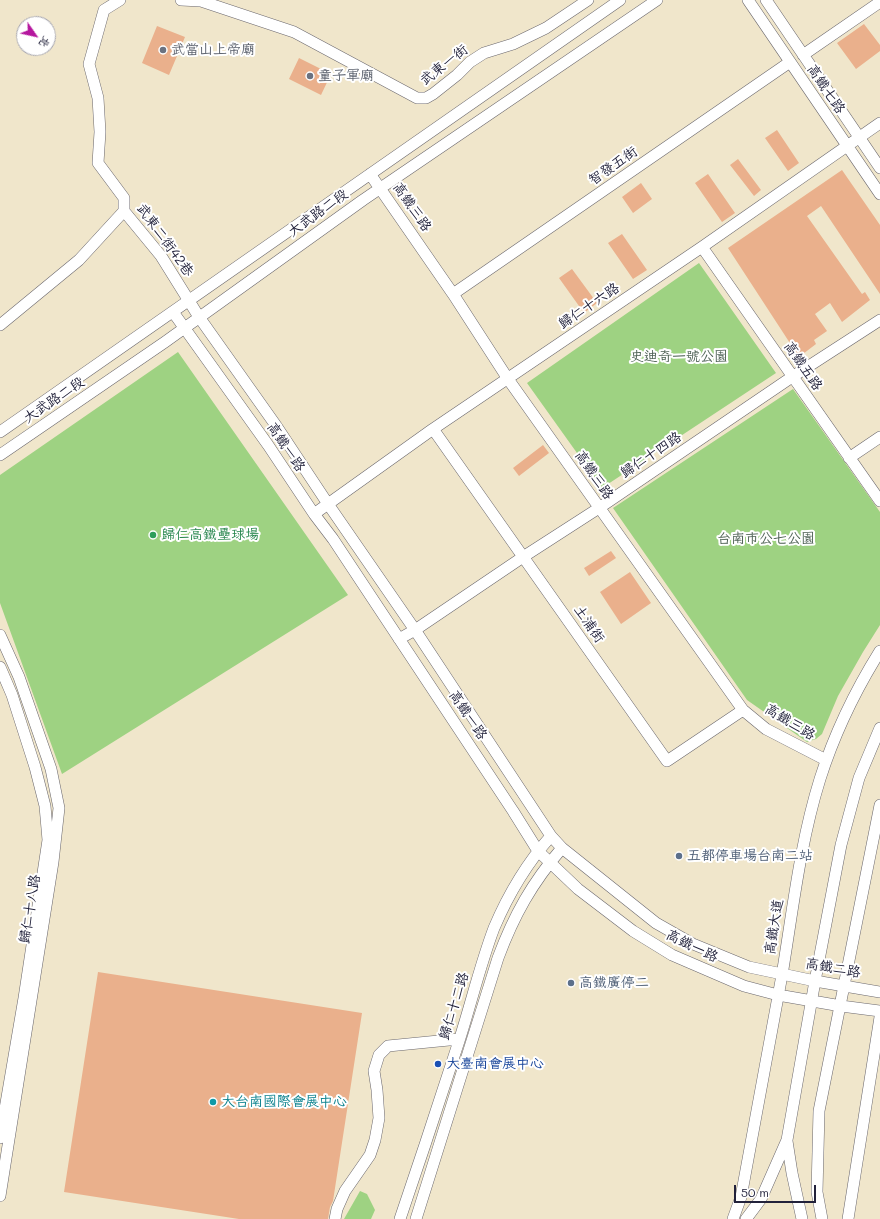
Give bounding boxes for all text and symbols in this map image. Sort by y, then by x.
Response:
north arrow [16,16,56,56]
text: 北 [36,34,55,51]
street label: 武東一街 [417,41,471,89]
place label: 武當山上帝廟 [171,42,255,58]
marker: 武當山上帝廟 [158,45,168,55]
street label: 高鐵七路 [803,61,849,117]
place label: 童子軍廟 [318,68,374,84]
marker: 童子軍廟 [305,71,315,81]
street label: 智發五街 [585,143,641,189]
street label: 高鐵三路 [389,179,435,235]
street label: 大武路二段 [285,186,351,240]
street label: 武東二街42巷 [133,200,197,280]
street label: 歸仁十六路 [555,279,623,333]
street label: 高鐵五路 [780,338,826,394]
park label: 史迪奇一號公園 [630,349,728,365]
street label: 大武路二段 [20,373,88,427]
street label: 高鐵一路 [263,419,309,475]
street label: 歸仁十四路 [617,428,685,482]
street label: 高鐵三路 [571,447,617,503]
place label: 歸仁高鐵壘球場 [161,527,259,543]
marker: 歸仁高鐵壘球場 [148,530,158,540]
park label: 台南市公七公園 [717,531,815,547]
street label: 土浦街 [570,602,608,646]
street label: 高鐵一路 [445,687,491,743]
street label: 高鐵三路 [762,700,818,744]
place label: 五都停車場台南二站 [687,848,813,864]
marker: 五都停車場台南二站 [674,851,684,861]
street label: 歸仁十八路 [16,873,44,945]
street label: 高鐵大道 [761,898,787,956]
street label: 高鐵一路 [663,926,721,966]
street label: 高鐵二路 [804,955,862,981]
street label: 歸仁十二路 [436,970,472,1042]
place label: 高鐵廣停二 [579,975,649,991]
marker: 高鐵廣停二 [566,978,576,988]
place label: 大臺南會展中心 [446,1056,544,1072]
marker: 大臺南會展中心 [433,1059,443,1069]
place label: 大台南國際會展中心 [221,1094,347,1110]
marker: 大台南國際會展中心 [208,1097,218,1107]
scale bar [736,1177,818,1203]
text: 50 m [741,1184,769,1200]

